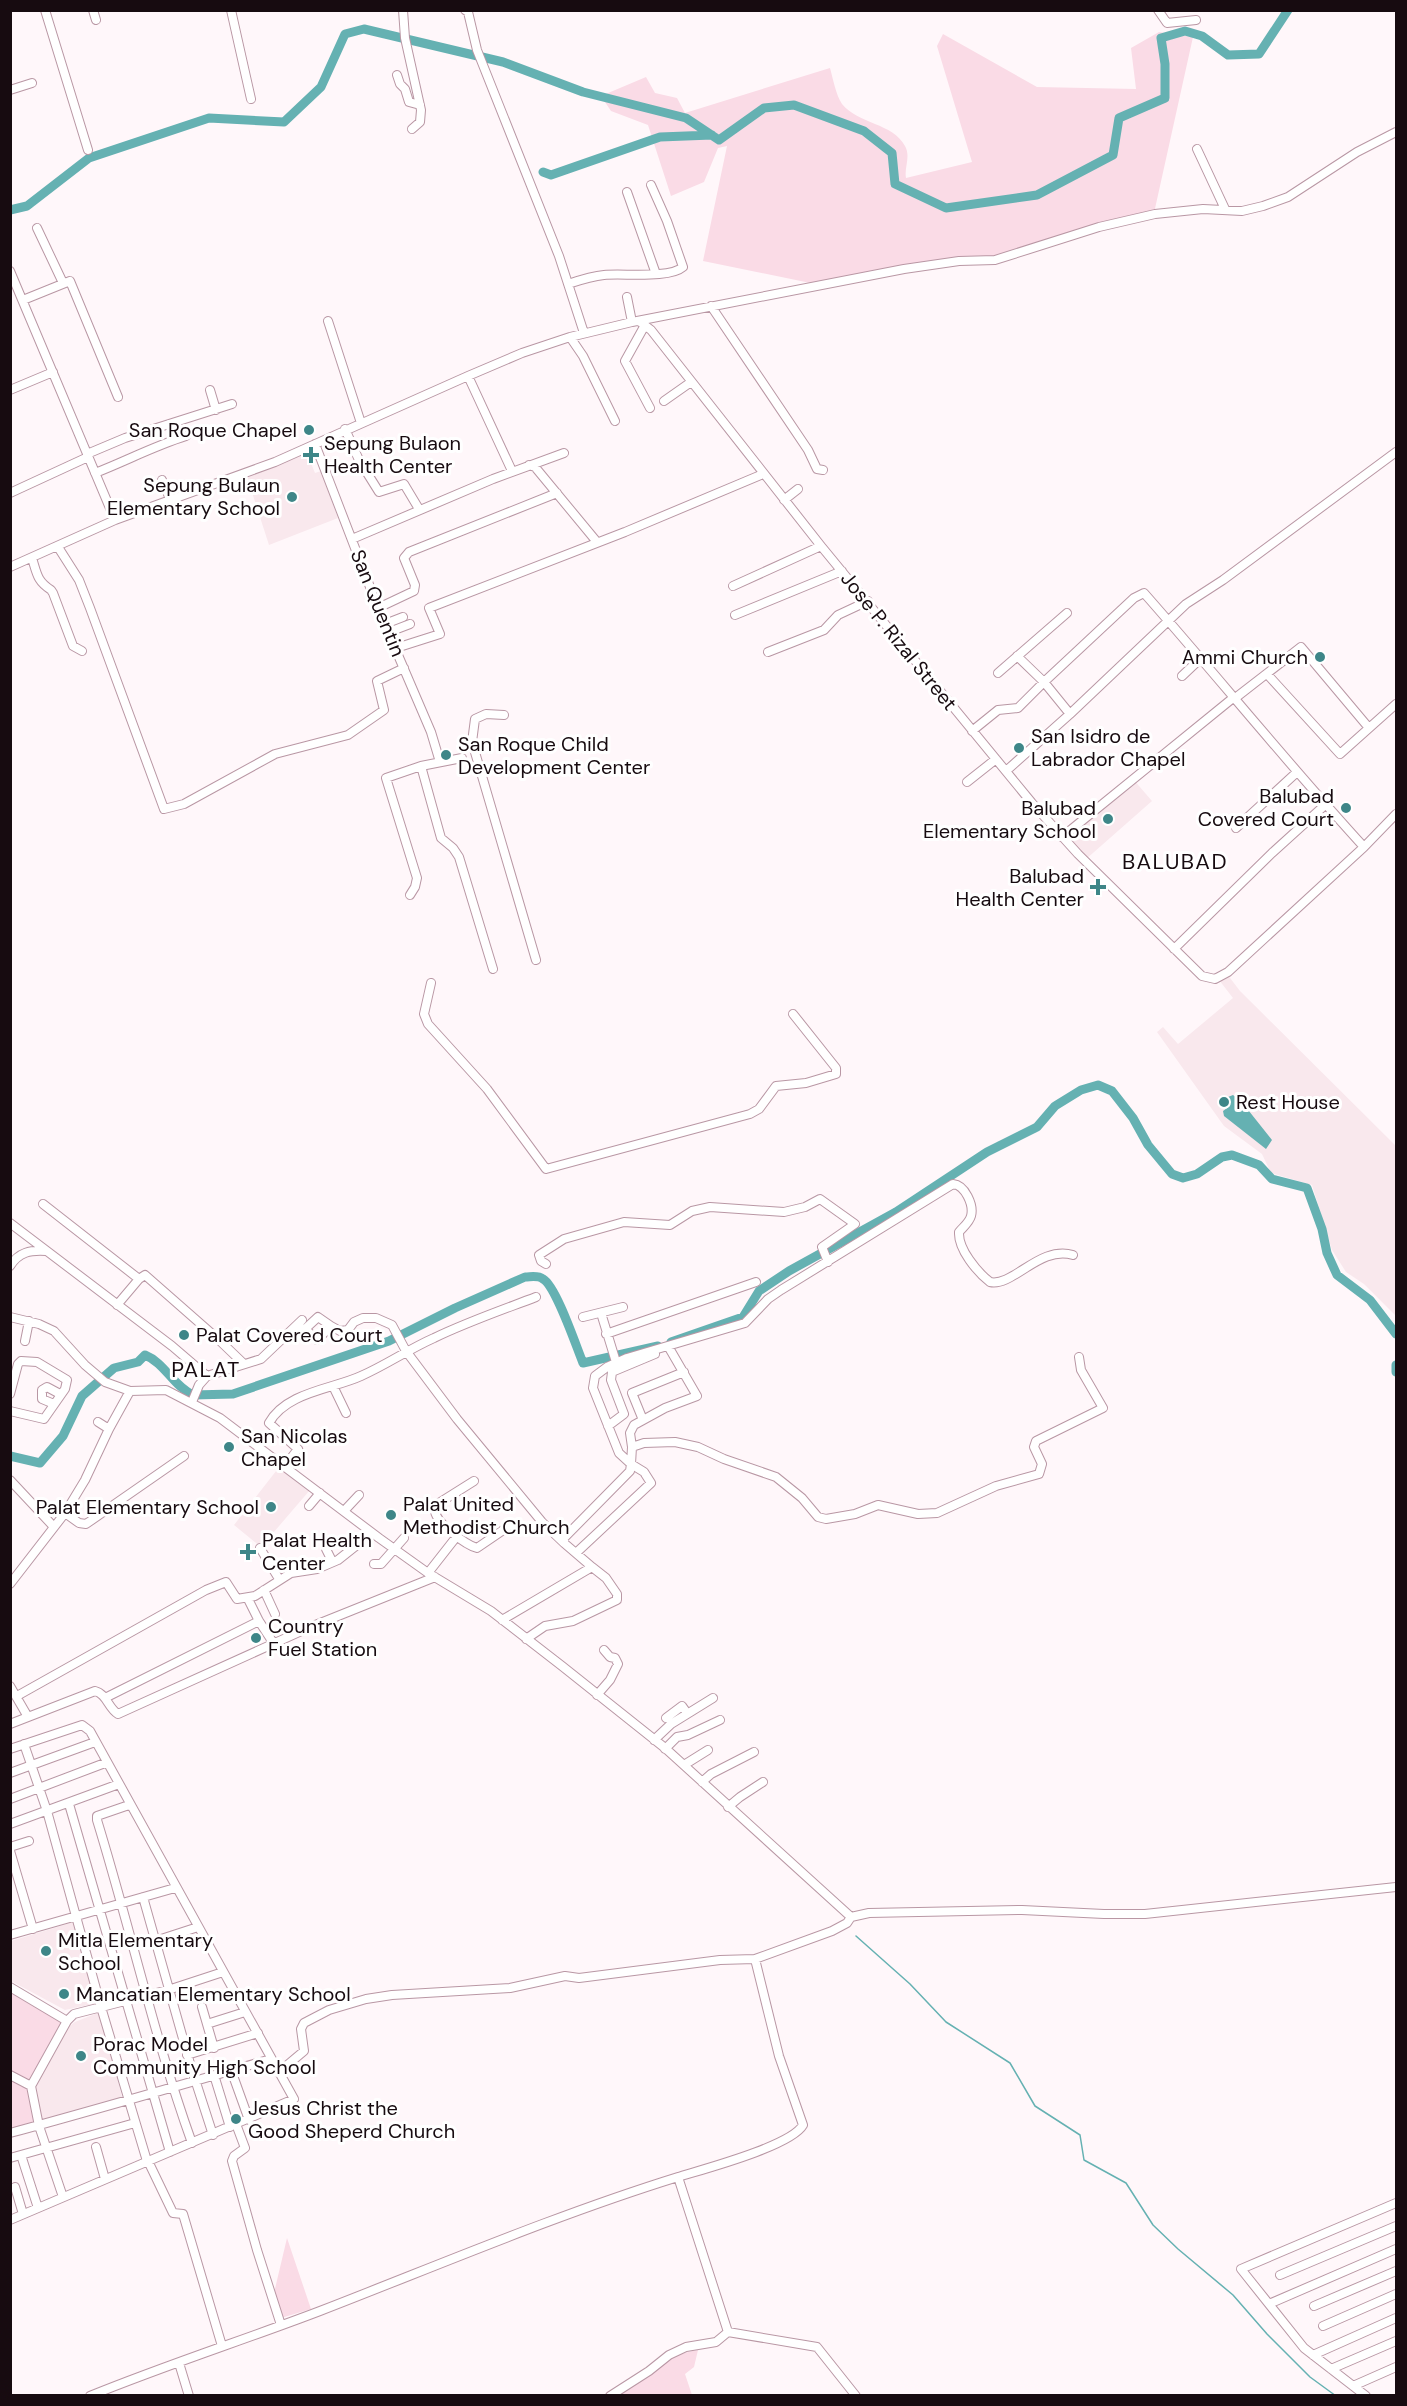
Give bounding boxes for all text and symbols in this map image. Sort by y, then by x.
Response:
place label: San Roque Chapel [129,417,297,443]
marker: San Roque Chapel [302,423,316,437]
place label: Sepung Bulaon Health Center [324,430,461,479]
marker: Sepung Bulaon Health Center [302,446,320,464]
place label: Sepung Bulaun Elementary School [107,472,280,521]
marker: Sepung Bulaun Elementary School [285,490,299,504]
street label: San Quentin [345,546,411,660]
street label: Jose P. Rizal Street [835,566,963,716]
place label: Ammi Church [1182,644,1308,670]
marker: Ammi Church [1313,650,1327,664]
place label: San Isidro de Labrador Chapel [1031,723,1185,772]
place label: San Roque Child Development Center [458,731,650,780]
marker: San Isidro de Labrador Chapel [1012,741,1026,755]
marker: San Roque Child Development Center [439,748,453,762]
place label: Balubad Covered Court [1198,783,1334,832]
place label: Balubad Elementary School [923,795,1096,844]
marker: Balubad Covered Court [1339,801,1353,815]
marker: Balubad Elementary School [1101,812,1115,826]
district label: BALUBAD [1122,847,1228,876]
place label: Balubad Health Center [956,863,1084,912]
marker: Balubad Health Center [1089,878,1107,896]
place label: Rest House [1236,1089,1340,1115]
marker: Rest House [1217,1095,1231,1109]
place label: Palat Covered Court [196,1322,383,1348]
marker: Palat Covered Court [177,1328,191,1342]
district label: PALAT [171,1355,241,1384]
place label: San Nicolas Chapel [241,1423,348,1472]
marker: San Nicolas Chapel [222,1440,236,1454]
place label: Palat United Methodist Church [403,1491,569,1540]
place label: Palat Elementary School [36,1494,259,1520]
marker: Palat Elementary School [264,1500,278,1514]
marker: Palat United Methodist Church [384,1508,398,1522]
place label: Palat Health Center [262,1527,372,1576]
marker: Palat Health Center [239,1543,257,1561]
place label: Country Fuel Station [268,1613,377,1662]
marker: Country Fuel Station [249,1631,263,1645]
place label: Mitla Elementary School [58,1927,213,1976]
marker: Mitla Elementary School [39,1944,53,1958]
place label: Mancatian Elementary School [76,1981,351,2007]
marker: Mancatian Elementary School [57,1987,71,2001]
place label: Porac Model Community High School [93,2031,316,2080]
marker: Porac Model Community High School [74,2049,88,2063]
place label: Jesus Christ the Good Sheperd Church [248,2095,455,2144]
marker: Jesus Christ the Good Sheperd Church [229,2112,243,2126]

